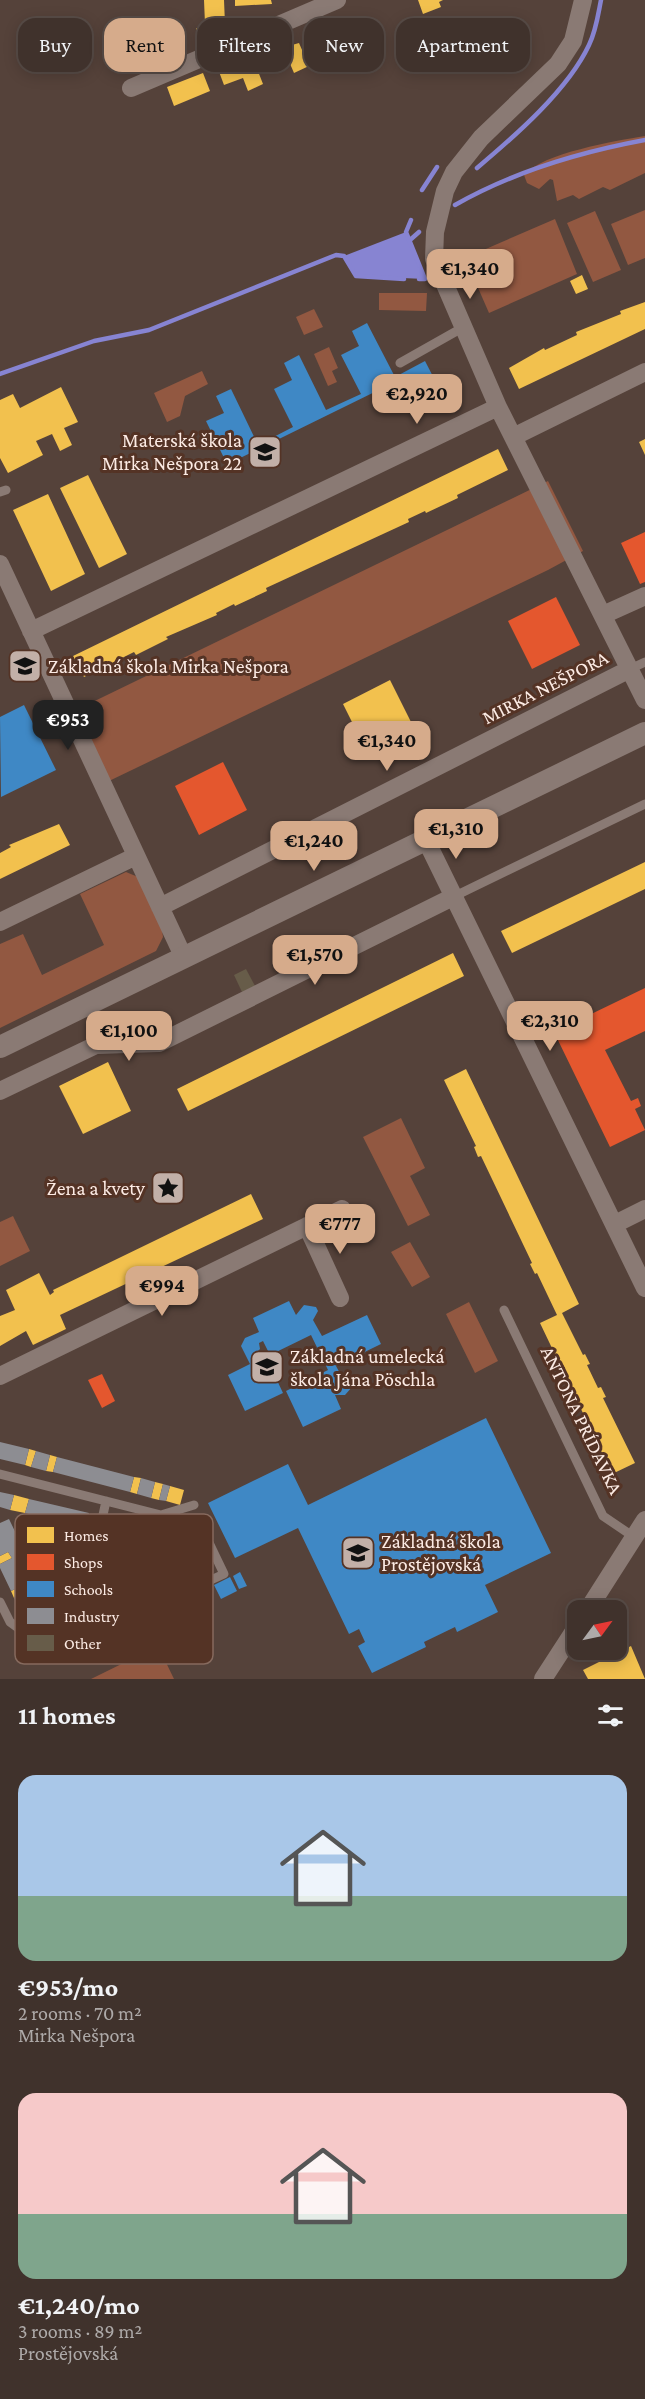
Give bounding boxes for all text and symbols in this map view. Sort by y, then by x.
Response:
chip: Buy [18,18,92,72]
chip: Rent [104,18,185,72]
chip: Filters [197,18,292,72]
chip: New [304,18,384,72]
chip: Apartment [396,18,530,72]
pin: €1,340 [421,249,519,300]
text: €1,340 [441,257,499,279]
pin: €2,920 [368,374,466,425]
text: €2,920 [386,382,448,404]
place label: Materská škola Mirka Nešpora 22 [102,429,242,475]
school or university icon: Materská škola Mirka Nešpora 22 [247,434,283,470]
street label: MIRKA NEŠPORA [478,645,612,728]
school or university icon: Základná škola Mirka Nešpora [7,648,43,684]
place label: Základná škola Mirka Nešpora [48,655,289,678]
pin: €953 [32,700,104,751]
text: €953 [47,708,89,730]
pin: €1,340 [338,721,436,772]
text: €1,340 [358,729,416,751]
pin: €1,310 [407,809,505,860]
text: €1,310 [428,817,484,839]
pin: €1,240 [265,821,363,872]
text: €1,240 [284,829,344,851]
pin: €1,570 [266,935,364,986]
text: €1,570 [286,943,344,965]
pin: €2,310 [501,1001,599,1052]
text: €2,310 [521,1009,579,1031]
pin: €1,100 [80,1011,178,1062]
text: €1,100 [100,1019,158,1041]
place icon: Žena a kvety [150,1170,186,1206]
place label: Žena a kvety [46,1177,146,1200]
pin: €777 [304,1204,376,1255]
text: €777 [319,1212,361,1234]
pin: €994 [126,1266,198,1317]
text: €994 [139,1274,185,1296]
street label: ANTONA PRÍDAVKA [537,1342,628,1498]
place label: Základná umelecká škola Jána Pöschla [290,1345,444,1391]
school or university icon: Základná umelecká škola Jána Pöschla [249,1349,285,1385]
legend [15,1514,213,1664]
text: Homes [64,1527,109,1544]
place label: Základná škola Prostějovská [381,1530,501,1576]
school or university icon: Základná škola Prostějovská [340,1535,376,1571]
text: Shops [64,1554,103,1572]
text: Schools [64,1581,113,1598]
north arrow [567,1600,627,1660]
map controls [567,1600,627,1660]
text: Industry [64,1608,120,1626]
text: Other [64,1635,102,1652]
icon: filters [594,1699,627,1732]
text: 11 homes [18,1701,116,1730]
icon: home [269,1814,377,1922]
text: €953/mo [18,1973,118,2002]
text: 2 rooms · 70 m² [18,2002,142,2024]
text: Mirka Nešpora [18,2024,135,2046]
icon: home [269,2132,377,2240]
text: €1,240/mo [18,2291,140,2320]
text: 3 rooms · 89 m² [18,2320,142,2342]
text: Prostějovská [18,2342,118,2364]

